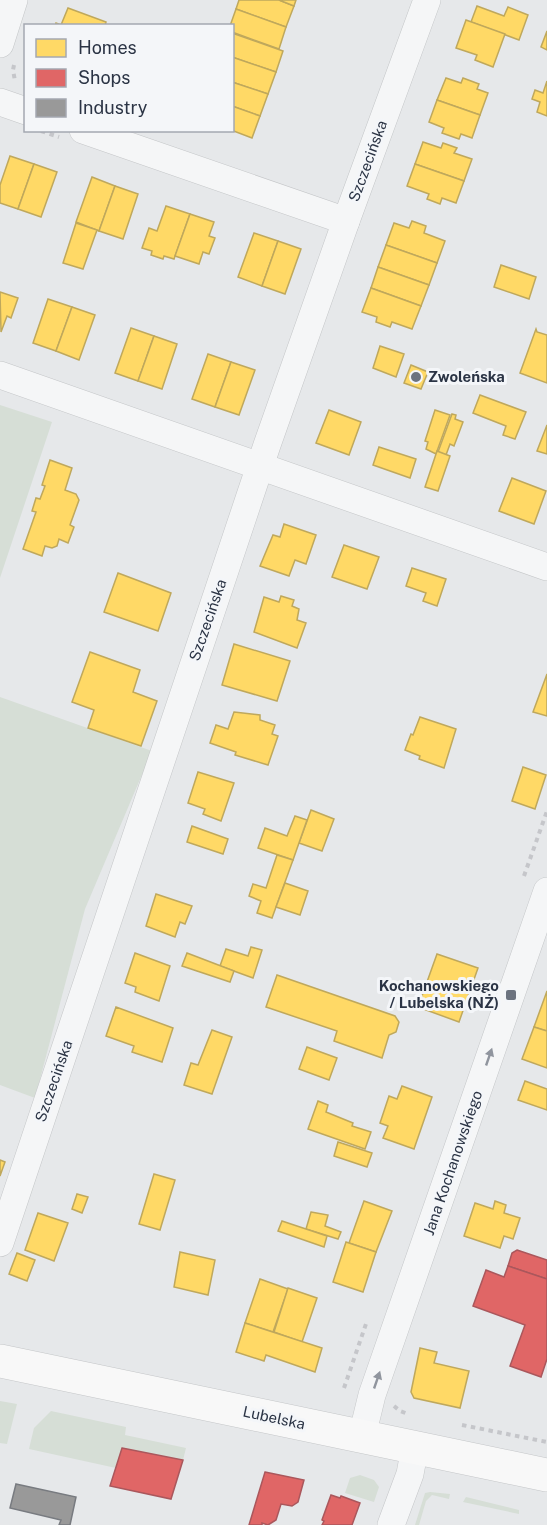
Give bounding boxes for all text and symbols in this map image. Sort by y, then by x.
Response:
legend [24,24,234,132]
text: Homes [78,37,137,58]
text: Shops [78,67,130,88]
text: Industry [78,97,148,118]
street label: Szczecińska [345,118,390,204]
place label: Zwoleńska [428,368,505,385]
marker: Zwoleńska [409,370,423,384]
street label: Szczecińska [186,577,229,663]
place label: Kochanowskiego / Lubelska (NŻ) [379,977,499,1011]
marker: Kochanowskiego / Lubelska (NŻ) [504,988,518,1002]
street label: Szczecińska [32,1038,75,1124]
one-way arrow [485,1048,495,1066]
street label: Jana Kochanowskiego [420,1088,485,1238]
one-way arrow [373,1371,383,1389]
street label: Lubelska [241,1403,307,1432]

